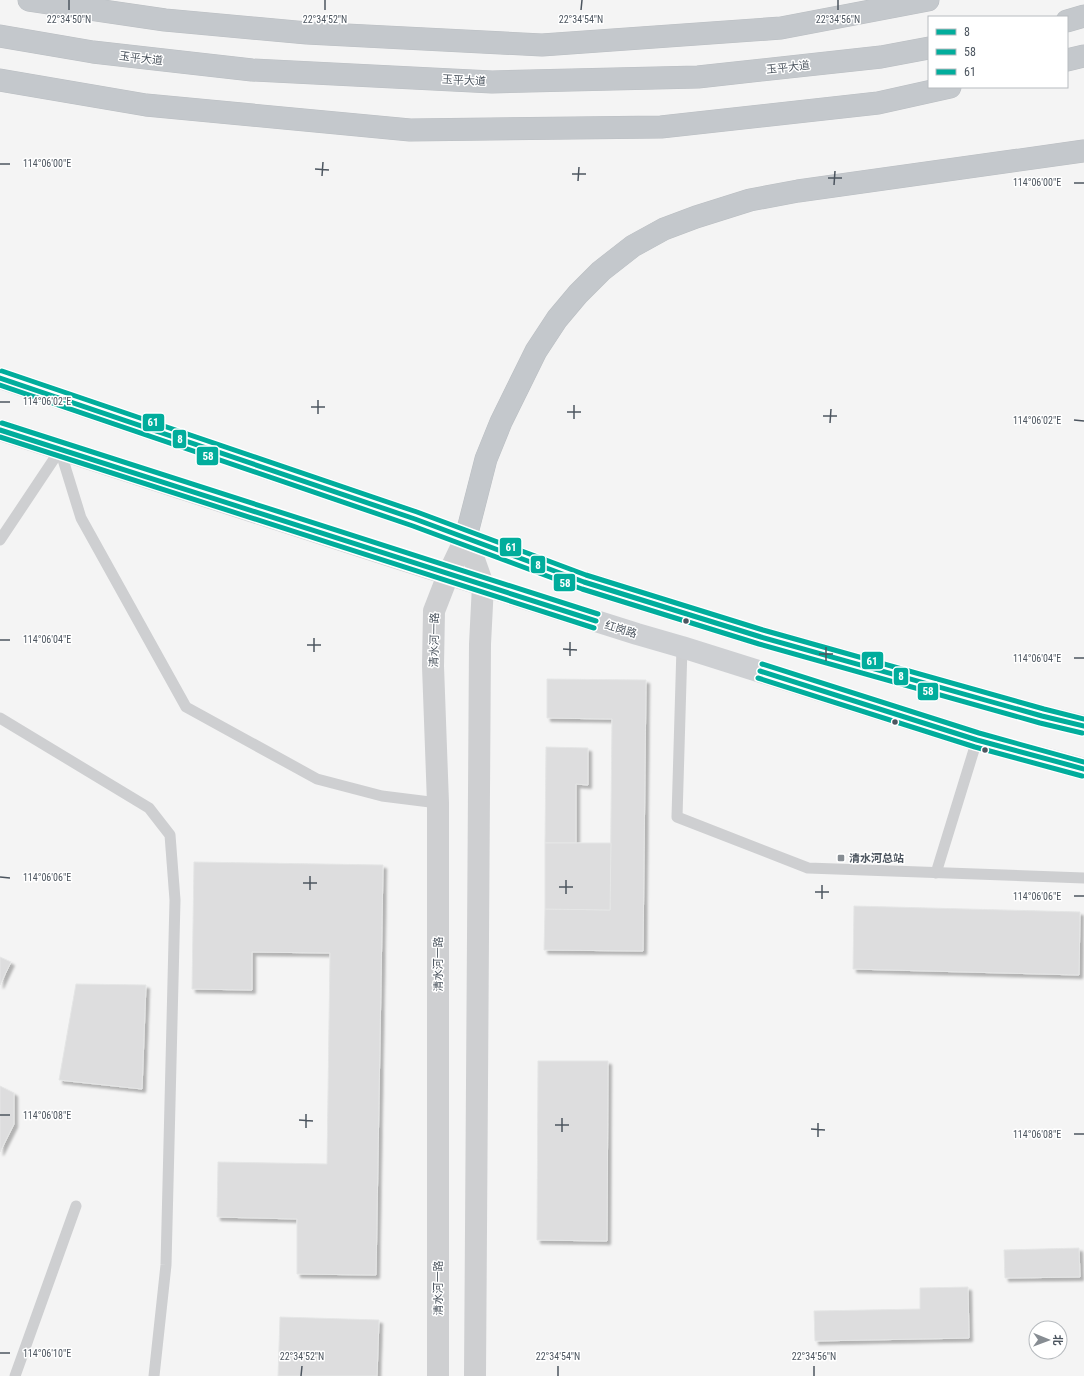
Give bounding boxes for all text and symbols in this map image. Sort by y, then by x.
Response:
text: 22°34'50"N [47,14,91,25]
text: 22°34'52"N [303,14,347,25]
text: 22°34'54"N [559,14,603,25]
text: 22°34'56"N [816,14,860,25]
legend [928,16,1068,88]
text: 8 [964,25,970,39]
text: 58 [964,45,976,59]
street label: 玉平大道 [118,49,164,68]
street label: 玉平大道 [765,59,811,76]
text: 61 [964,65,976,79]
street label: 玉平大道 [442,73,486,88]
text: 114°06'00"E [23,158,71,169]
text: 114°06'00"E [1013,177,1061,188]
text: 114°06'02"E [23,396,71,407]
line badge: 61 [142,413,165,432]
text: 114°06'02"E [1013,415,1061,426]
text: 61 [147,416,159,429]
line badge: 8 [172,429,187,449]
text: 8 [177,433,183,446]
line badge: 58 [196,446,219,466]
text: 58 [202,450,214,463]
line badge: 61 [499,537,522,557]
text: 61 [505,541,517,554]
line badge: 8 [530,555,546,574]
text: 8 [535,559,541,572]
line badge: 58 [553,573,576,592]
text: 58 [559,577,571,590]
street label: 清水河一路 [428,612,441,668]
unlabelled marker [681,616,691,626]
street label: 红岗路 [603,618,639,641]
text: 114°06'04"E [23,634,71,645]
line badge: 61 [861,651,884,670]
text: 114°06'04"E [1013,653,1061,664]
text: 61 [866,655,878,668]
line badge: 8 [893,667,909,686]
text: 8 [898,670,904,683]
line badge: 58 [917,682,939,701]
text: 58 [922,685,934,698]
unlabelled marker [890,717,900,727]
unlabelled marker [980,745,990,755]
place label: 清水河总站 [849,852,904,865]
marker: 清水河总站 [836,853,846,863]
text: 114°06'06"E [23,872,71,883]
text: 114°06'06"E [1013,891,1061,902]
street label: 清水河一路 [432,937,445,992]
text: 114°06'08"E [23,1110,71,1121]
text: 114°06'08"E [1013,1129,1061,1140]
street label: 清水河一路 [432,1261,445,1316]
north arrow [1028,1320,1068,1360]
text: 北 [1051,1335,1064,1346]
text: 114°06'10"E [23,1348,71,1359]
text: 22°34'52"N [280,1351,324,1362]
text: 22°34'54"N [536,1351,580,1362]
text: 22°34'56"N [792,1351,836,1362]

